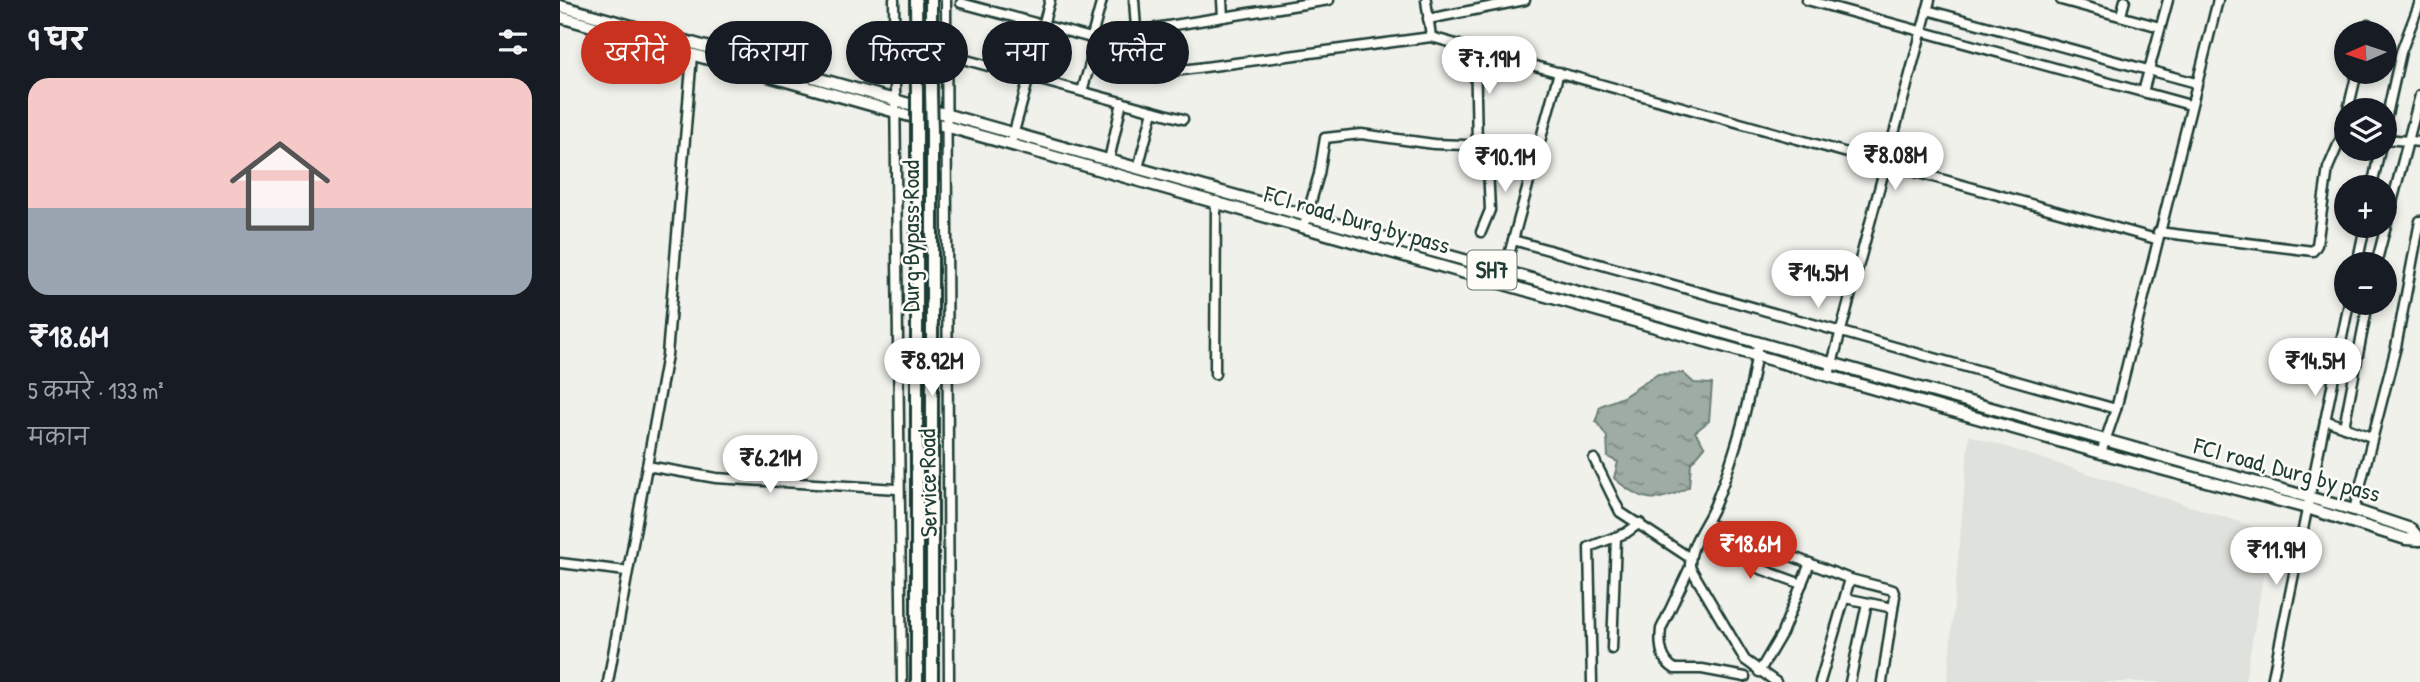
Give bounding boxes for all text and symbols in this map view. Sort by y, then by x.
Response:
text: 9 घर [28,19,86,59]
chip: खरीदें [581,21,691,84]
chip: किराया [705,21,832,84]
chip: फ़िल्टर [846,21,968,84]
chip: नया [982,21,1072,84]
chip: फ़्लैट [1086,21,1189,84]
north arrow [2334,21,2398,84]
map controls [2334,21,2397,315]
icon: filters [494,23,532,61]
pin: ₹7.19M [1432,36,1546,96]
text: ₹7.19M [1458,43,1520,74]
button: layers [2334,98,2397,161]
icon: home [217,123,343,249]
pin: ₹8.08M [1838,132,1952,192]
pin: ₹10.1M [1448,134,1562,194]
text: ₹8.08M [1863,139,1927,170]
text: ₹10.1M [1474,141,1536,172]
street label: Durg Bypass Road [894,160,926,312]
button: + [2334,175,2397,238]
street label: FCI road, Durg by pass [1260,177,1454,261]
road number: SH7 [1468,250,1516,290]
pin: ₹14.5M [1761,250,1875,310]
button: − [2334,252,2397,315]
text: ₹14.5M [1787,257,1849,288]
text: ₹18.6M [28,316,109,356]
pin: ₹8.92M [875,338,989,398]
pin: ₹14.5M [2258,338,2372,398]
text: ₹8.92M [900,345,964,376]
text: ₹14.5M [2284,345,2346,376]
text: 5 कमरे · 133 m² [28,375,164,406]
text: मकान [28,421,89,452]
street label: Service Road [910,428,944,538]
street label: FCI road, Durg by pass [2190,429,2384,509]
pin: ₹6.21M [713,435,827,495]
text: ₹6.21M [739,442,801,473]
pin: ₹18.6M [1693,522,1807,581]
text: ₹18.6M [1719,528,1781,559]
pin: ₹11.9M [2219,528,2333,587]
text: ₹11.9M [2246,534,2306,565]

